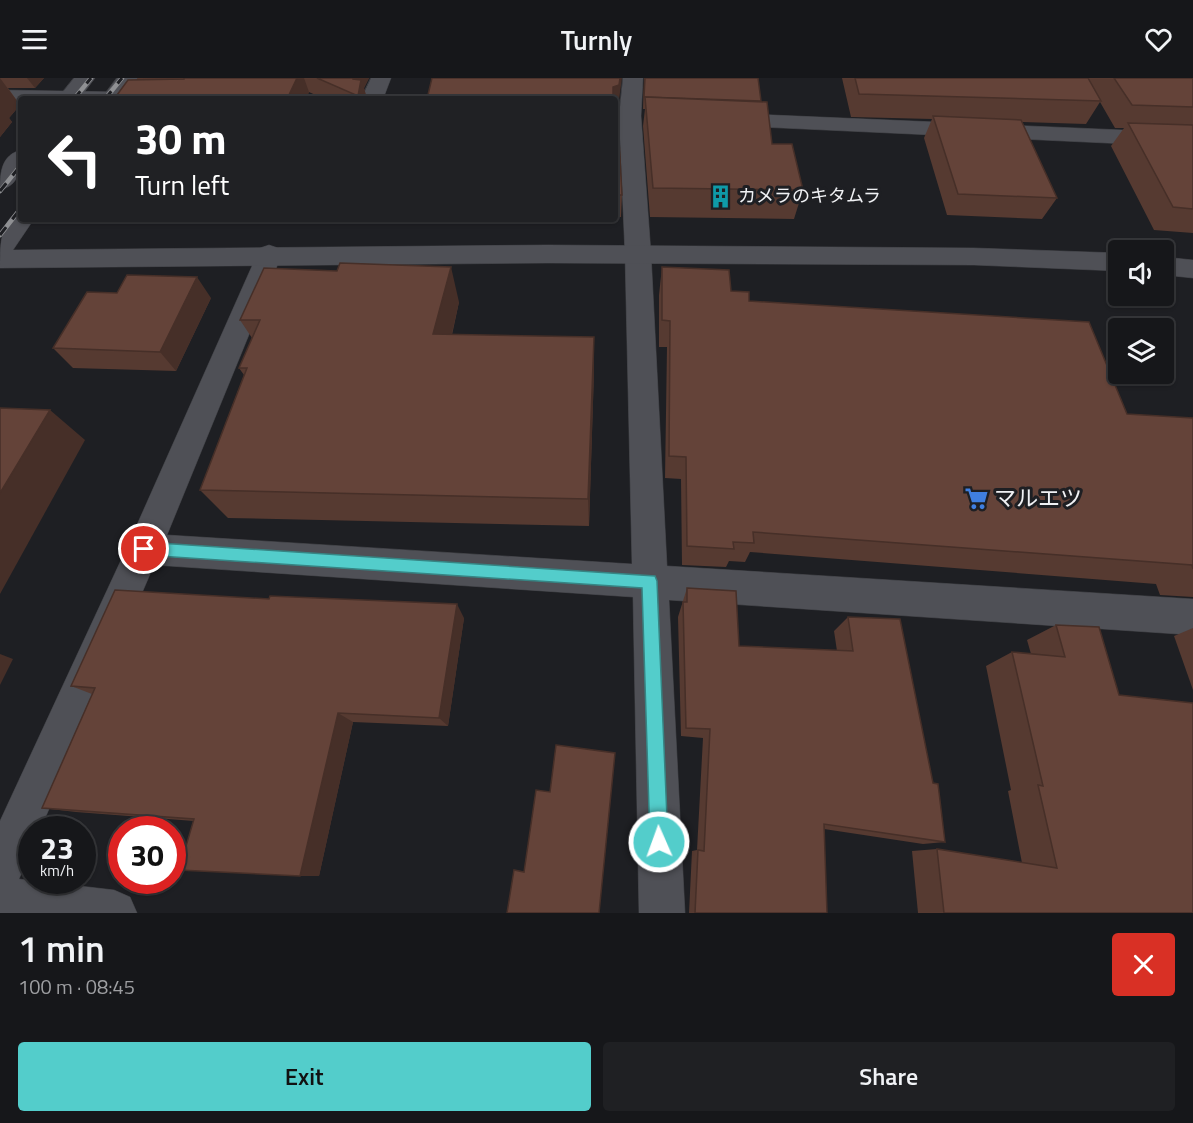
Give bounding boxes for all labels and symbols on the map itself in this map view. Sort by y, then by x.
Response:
place label: カメラのキタムラ [738,182,881,209]
building icon: カメラのキタムラ [707,183,733,209]
place label: マルエツ [994,481,1082,515]
supermarket icon: マルエツ [963,485,989,511]
pin [118,523,169,574]
position arrow [627,810,691,874]
speed limit sign: 30 [108,816,186,894]

